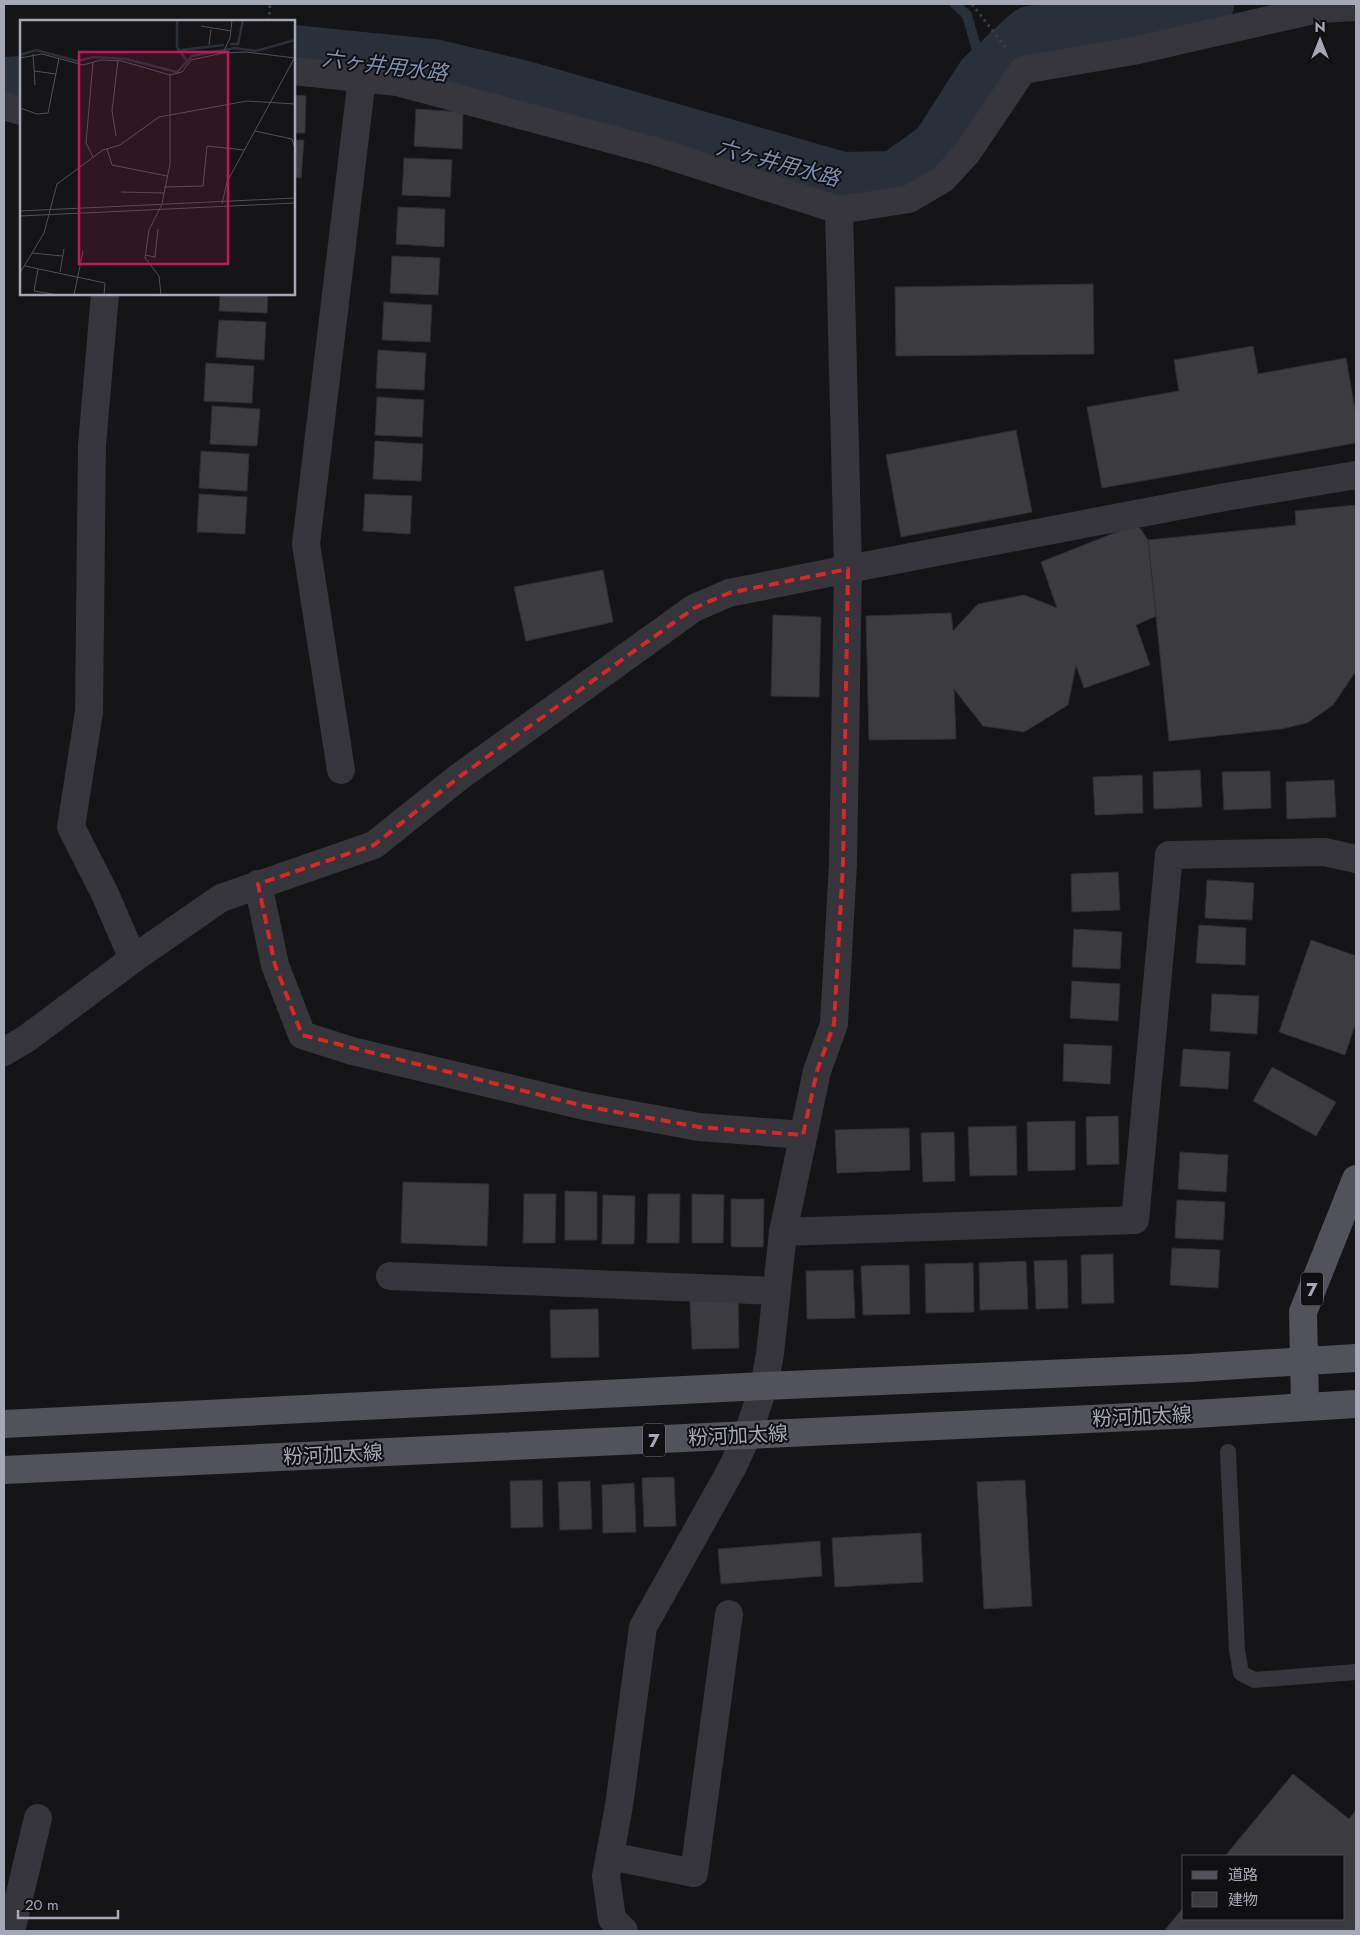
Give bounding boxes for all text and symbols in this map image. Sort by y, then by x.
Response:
north arrow [1295,15,1345,65]
text: N [1314,17,1326,37]
inset map [20,20,295,295]
water label: 六ヶ井用水路 [321,43,451,89]
water label: 六ヶ井用水路 [713,132,845,194]
road number: 7 [1301,1272,1323,1306]
street label: 粉河加太線 [1091,1400,1193,1434]
street label: 粉河加太線 [687,1419,789,1453]
road number: 7 [643,1424,665,1456]
street label: 粉河加太線 [282,1438,384,1472]
legend [1182,1855,1345,1920]
text: 道路 [1228,1864,1258,1886]
scale bar [18,1888,118,1920]
text: 建物 [1228,1889,1258,1911]
text: 20 m [25,1894,59,1916]

